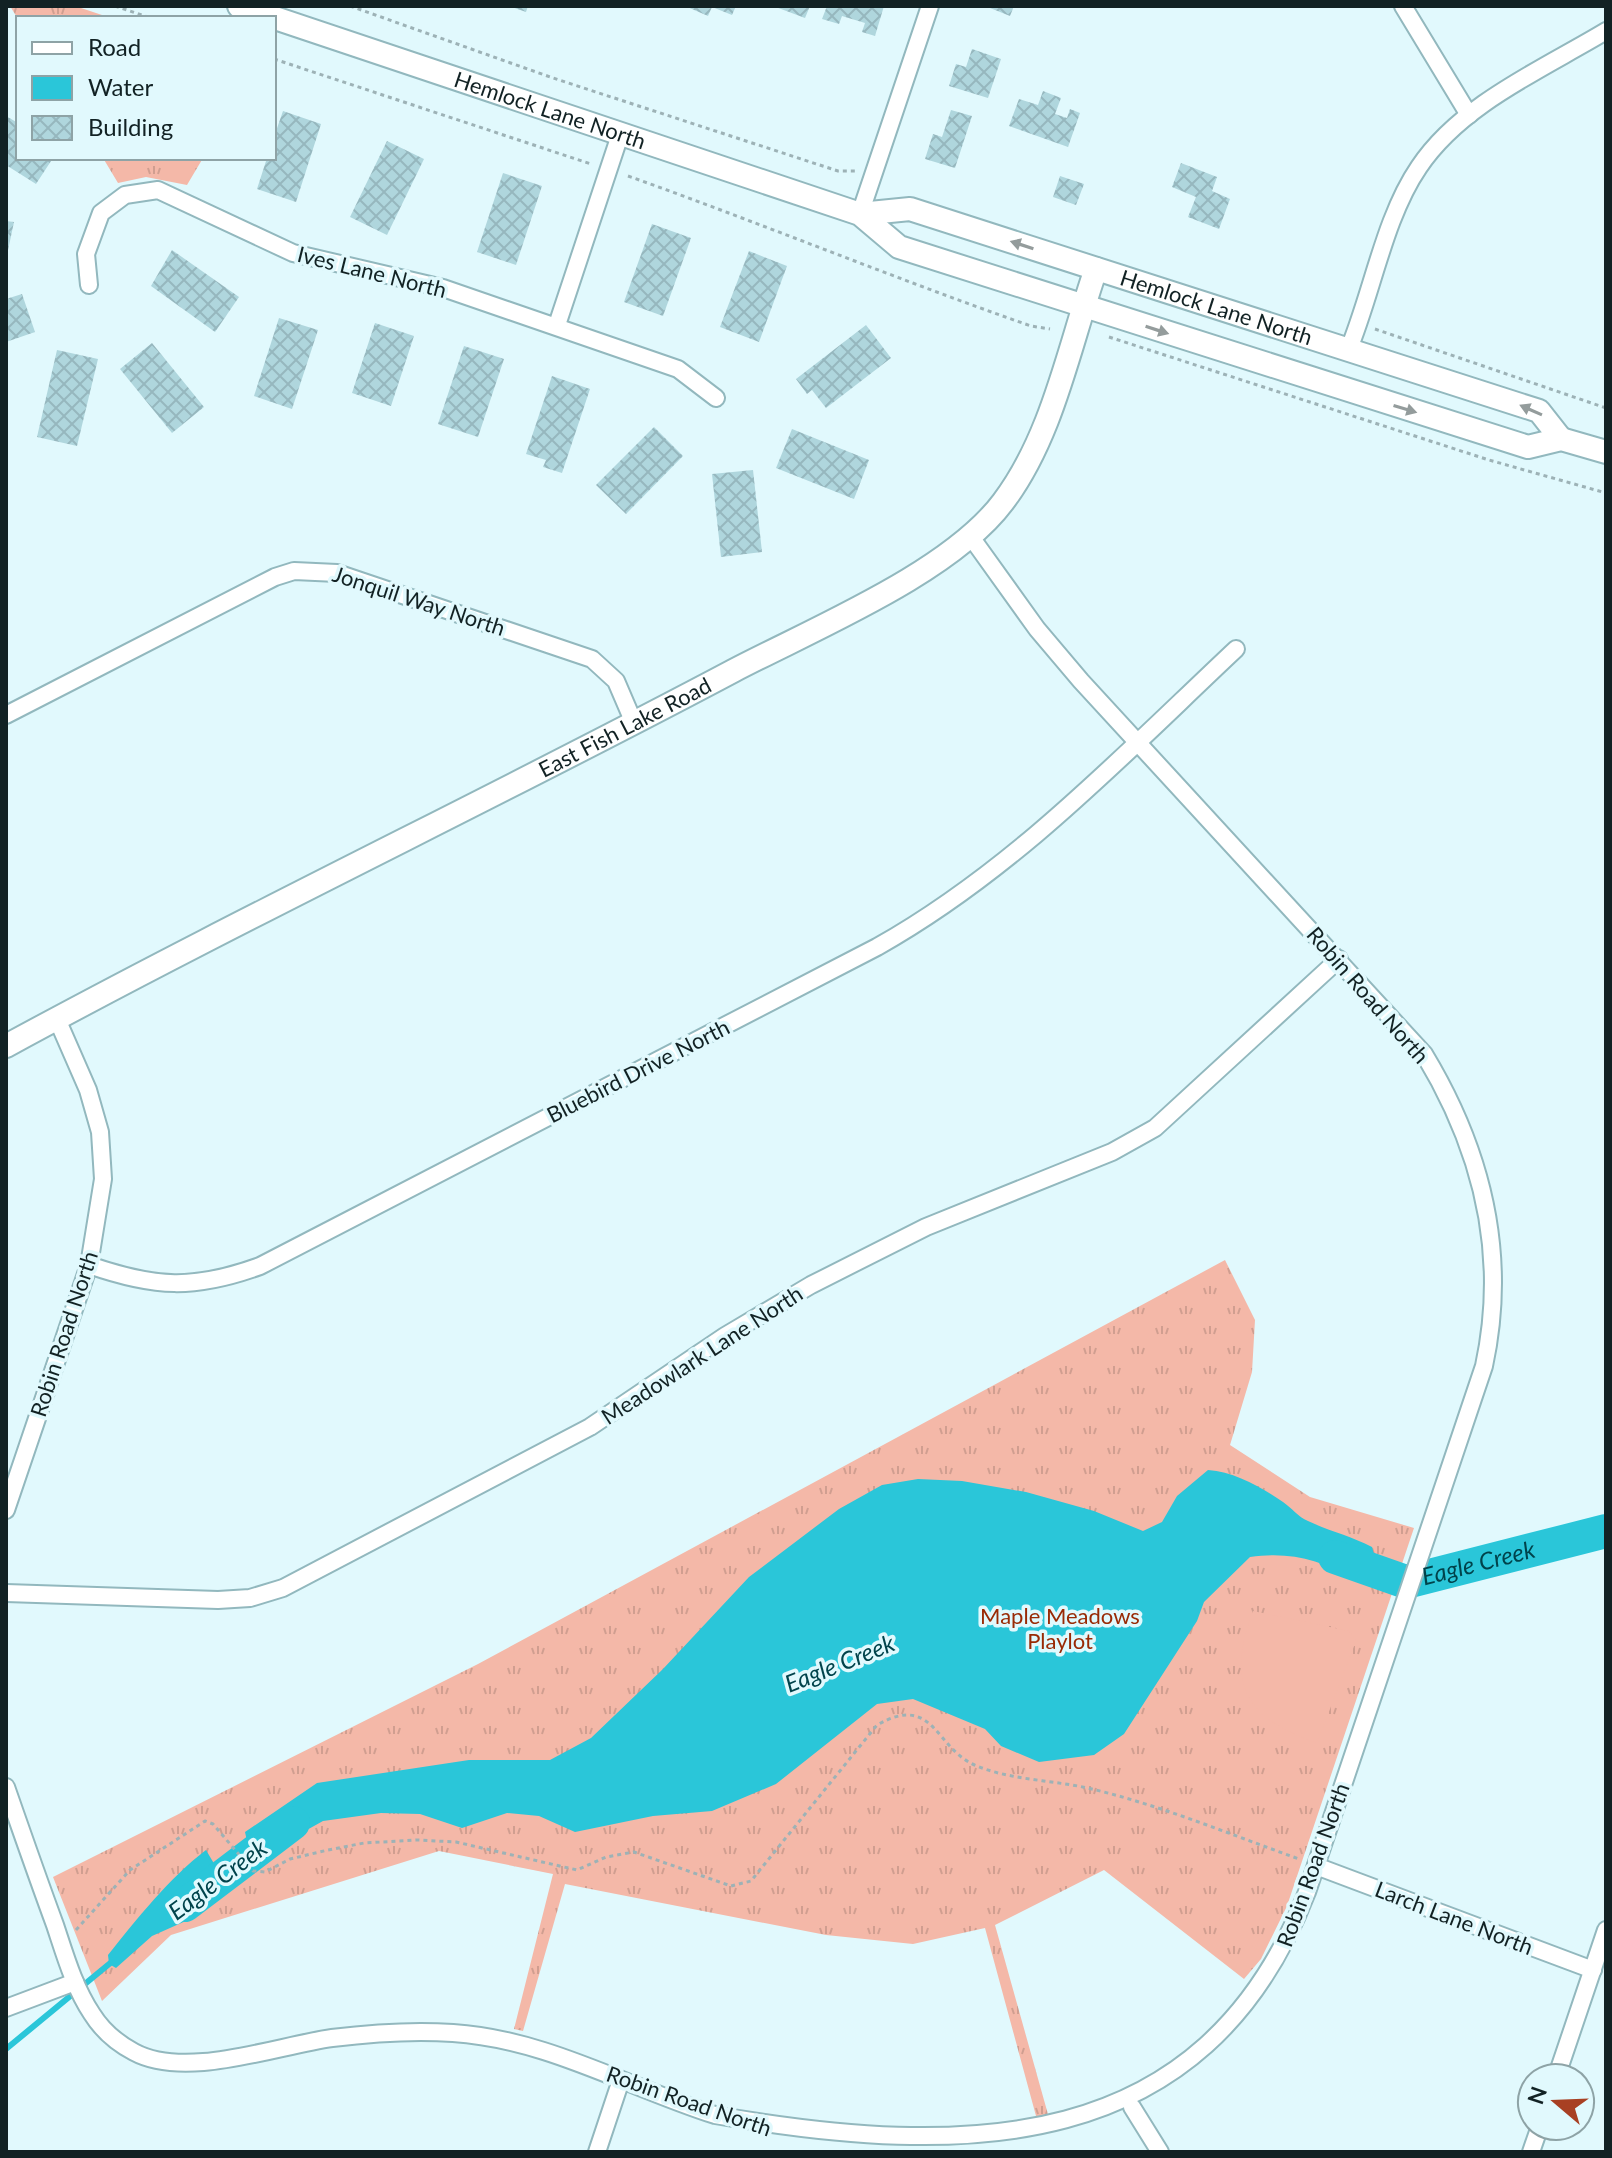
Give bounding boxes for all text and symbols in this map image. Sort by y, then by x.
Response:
legend [16,16,276,160]
text: Road [88,32,141,61]
street label: Hemlock Lane North [451,65,649,154]
text: Water [88,72,153,101]
text: Building [88,112,173,141]
one-way arrow [1009,239,1033,251]
street label: Ives Lane North [295,240,449,303]
street label: Hemlock Lane North [1117,263,1316,350]
one-way arrow [1146,325,1170,337]
one-way arrow [1393,403,1417,416]
one-way arrow [1519,404,1542,417]
street label: Jonquil Way North [329,560,509,641]
street label: East Fish Lake Road [534,671,715,783]
street label: Robin Road North [1302,921,1435,1069]
street label: Bluebird Drive North [542,1013,734,1128]
street label: Robin Road North [24,1248,103,1420]
street label: Meadowlark Lane North [596,1279,807,1430]
water label: Eagle Creek [1418,1534,1538,1590]
park label: Maple Meadows Playlot [980,1602,1140,1654]
water label: Eagle Creek [780,1627,899,1698]
street label: Robin Road North [1270,1779,1355,1951]
water label: Eagle Creek [162,1832,273,1925]
street label: Larch Lane North [1371,1875,1537,1960]
street label: Robin Road North [603,2060,775,2141]
north arrow [1516,2062,1596,2142]
text: N [1521,2083,1552,2108]

